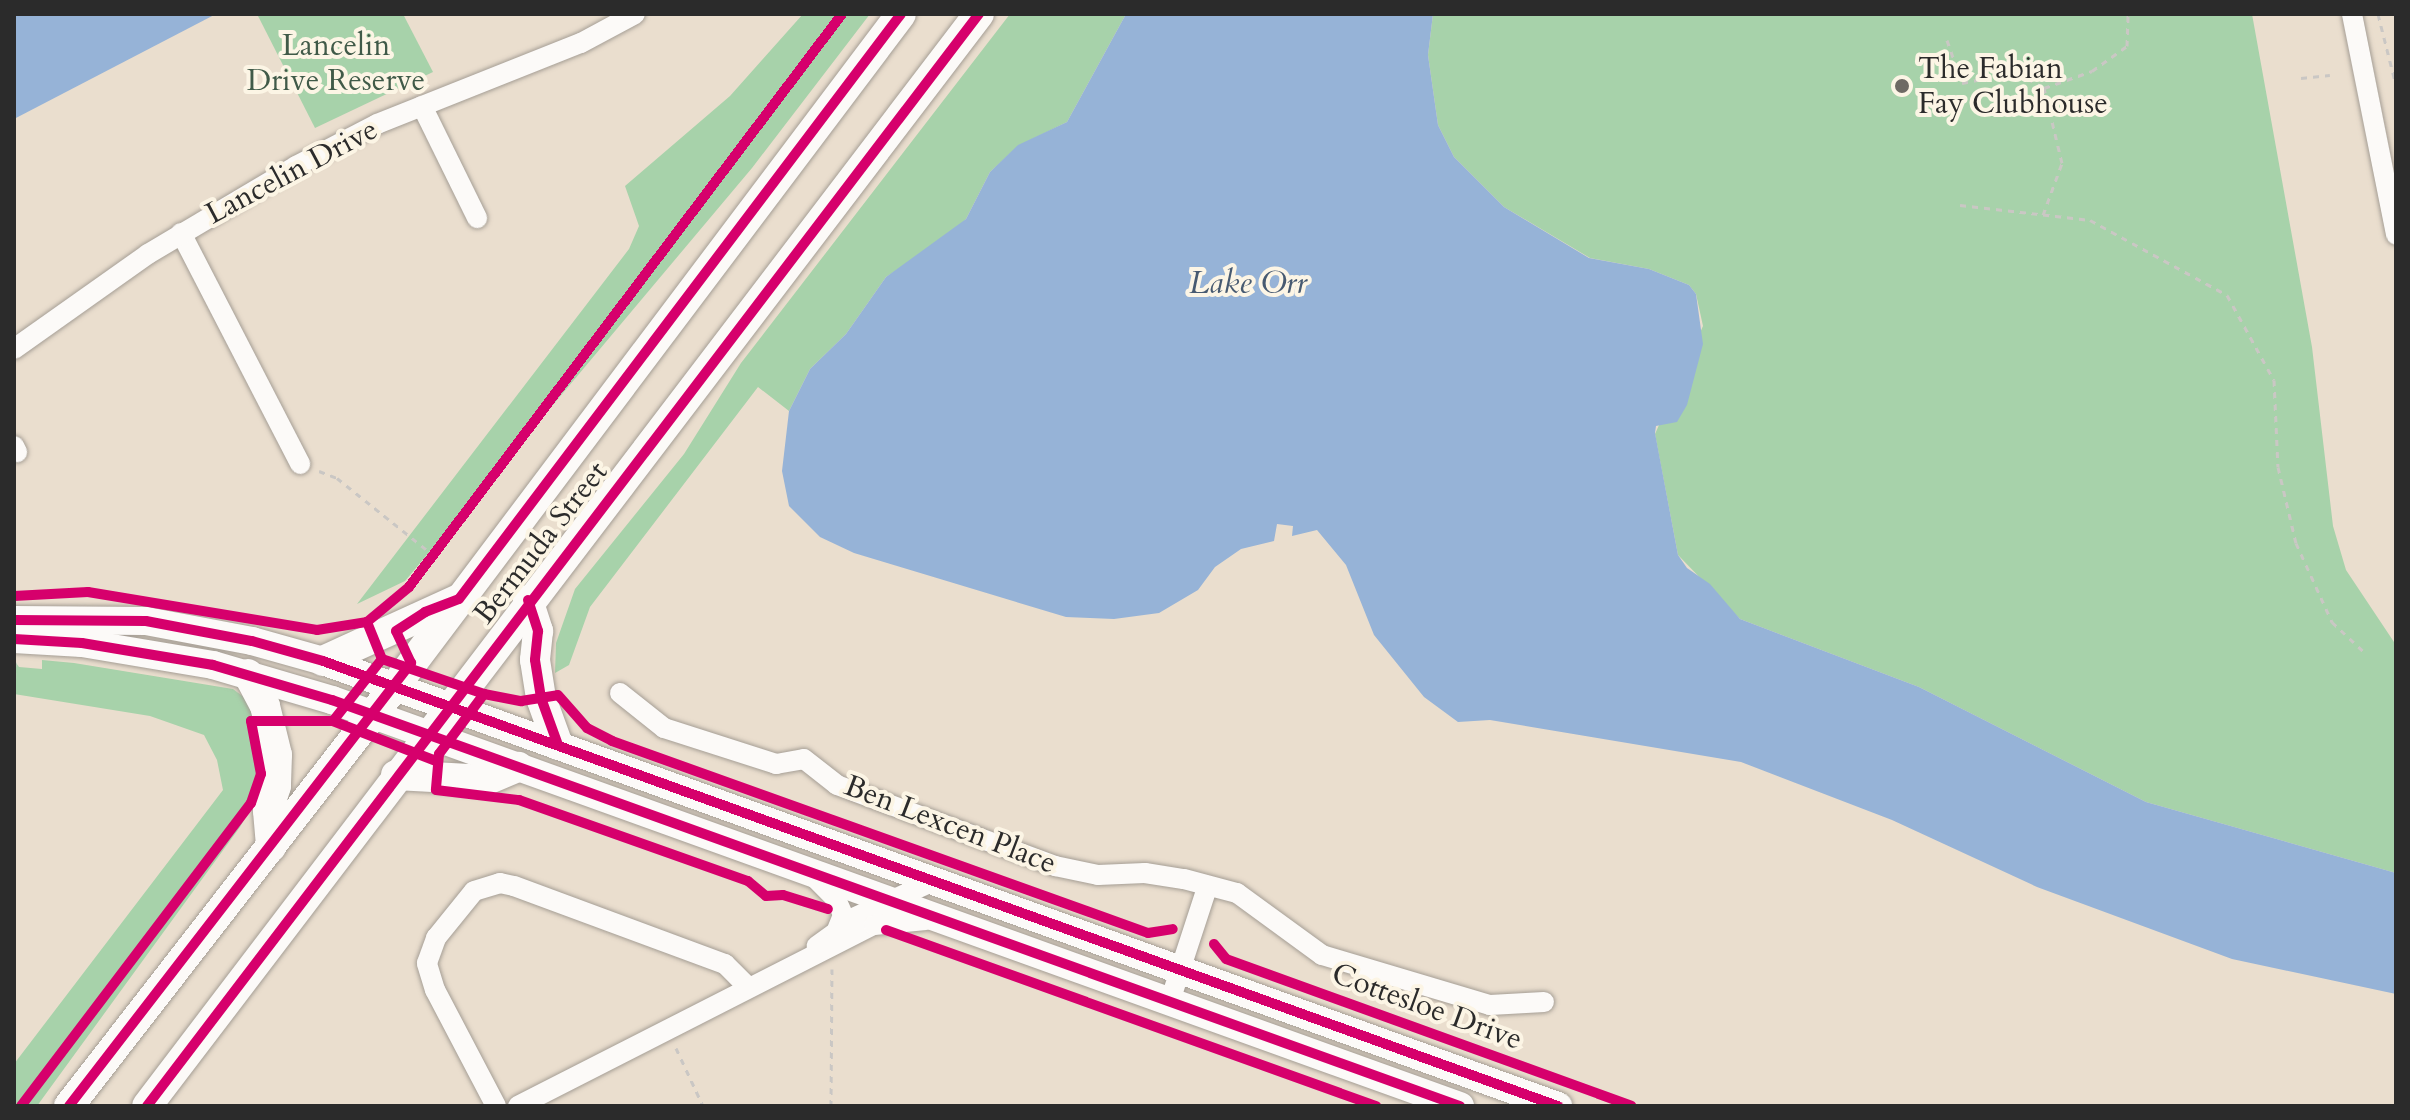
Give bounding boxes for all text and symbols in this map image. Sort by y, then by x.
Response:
park label: Lancelin Drive Reserve [247,28,425,98]
place label: The Fabian Fay Clubhouse [1918,51,2108,122]
marker: The Fabian Fay Clubhouse [1893,77,1911,95]
street label: Lancelin Drive [200,112,384,232]
water label: Lake Orr [1189,264,1307,302]
street label: Bermuda Street [466,455,616,631]
street label: Ben Lexcen Place [839,768,1061,882]
street label: Cottesloe Drive [1327,956,1527,1058]

